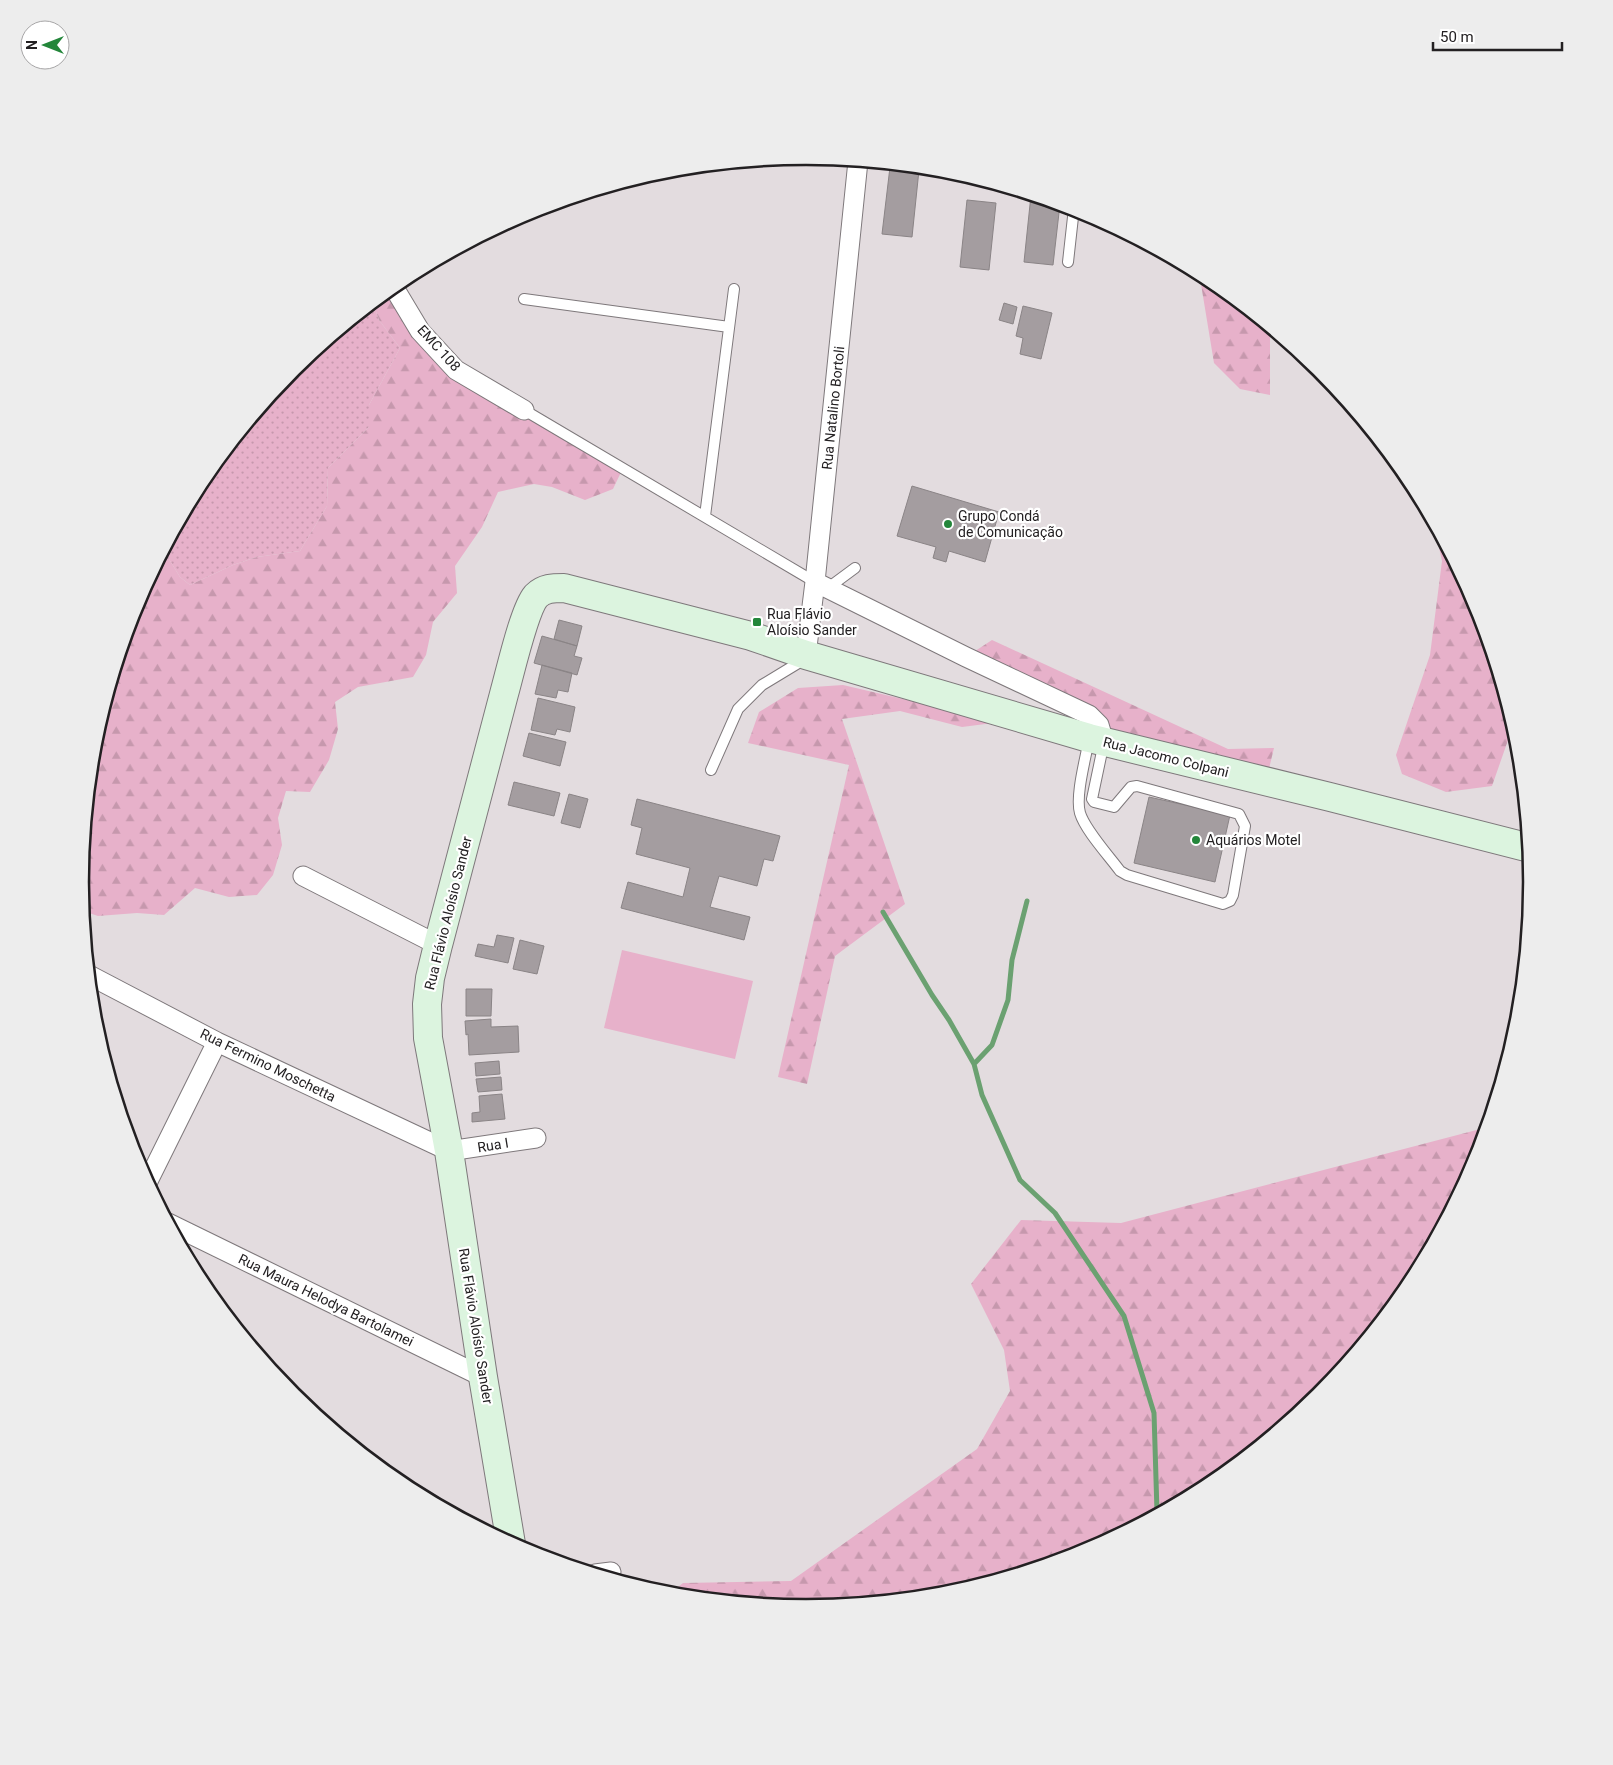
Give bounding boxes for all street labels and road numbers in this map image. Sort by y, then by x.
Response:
street label: EMC 108 [414,322,464,374]
street label: Rua Natalino Bortoli [819,345,847,471]
street label: Rua Jacomo Colpani [1102,734,1230,780]
street label: Rua Flávio Aloísio Sander [421,834,475,991]
street label: Rua Fermino Moschetta [198,1025,338,1105]
street label: Rua I [476,1135,510,1155]
street label: Rua Flávio Aloísio Sander [456,1247,496,1405]
street label: Rua Maura Helodya Bartolamei [236,1251,416,1349]

